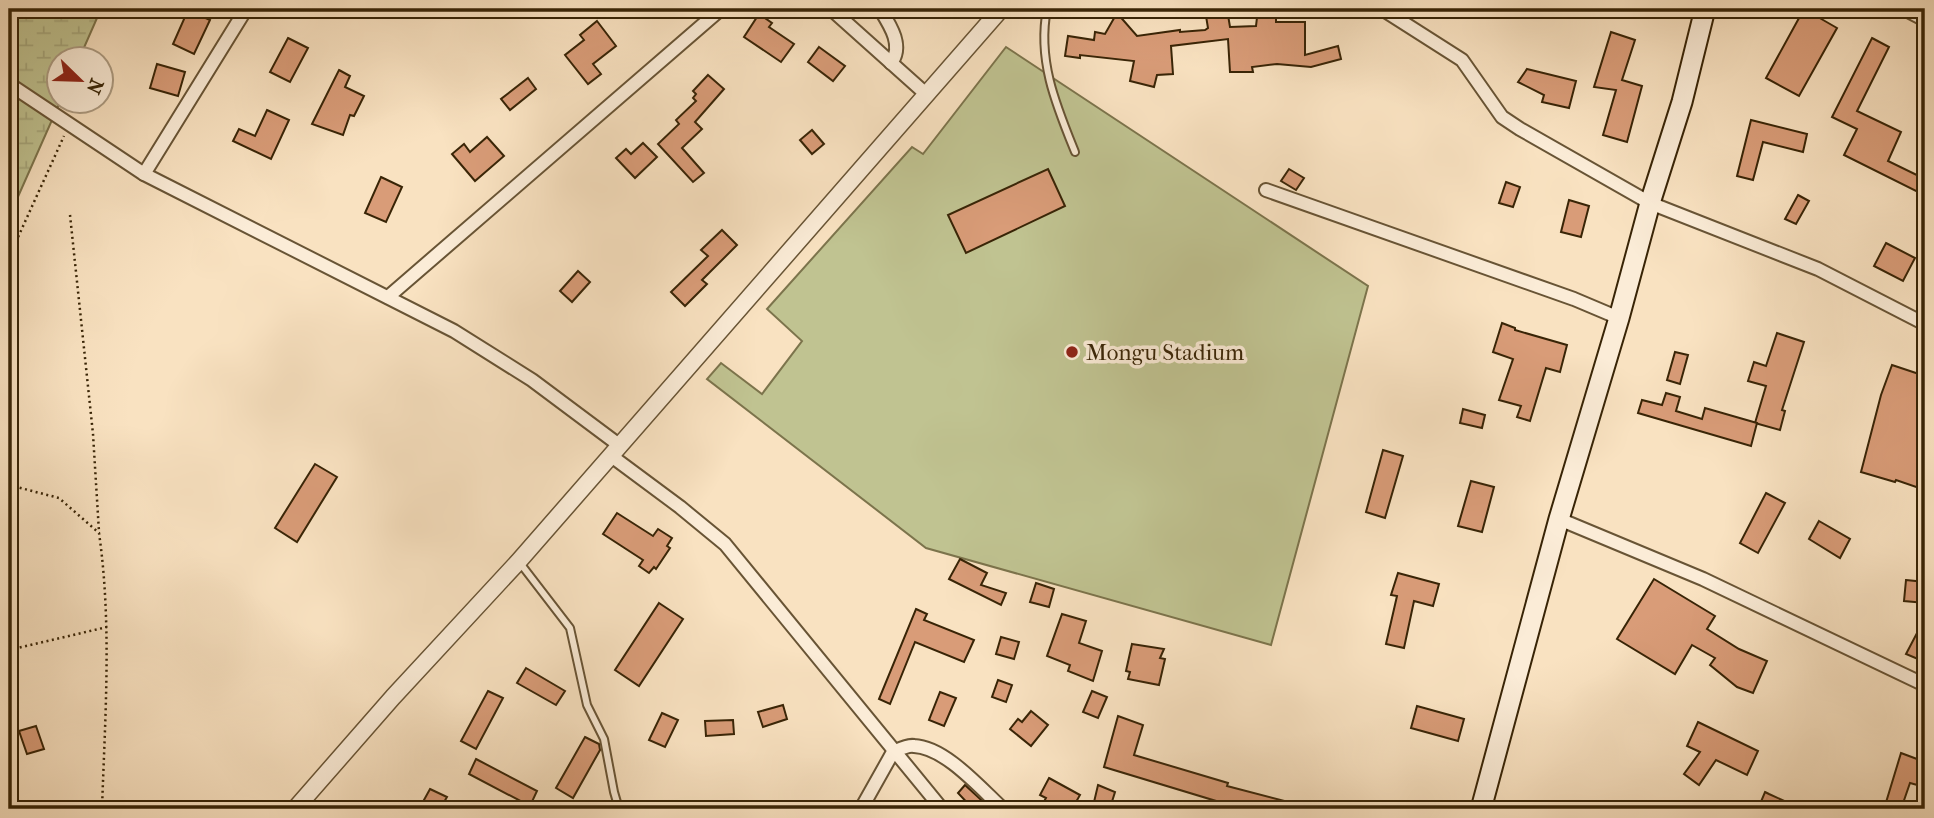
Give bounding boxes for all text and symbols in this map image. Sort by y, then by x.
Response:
north arrow [46,46,116,116]
text: N [82,75,108,98]
place label: Mongu Stadium [1086,339,1244,366]
marker: Mongu Stadium [1064,344,1080,360]

